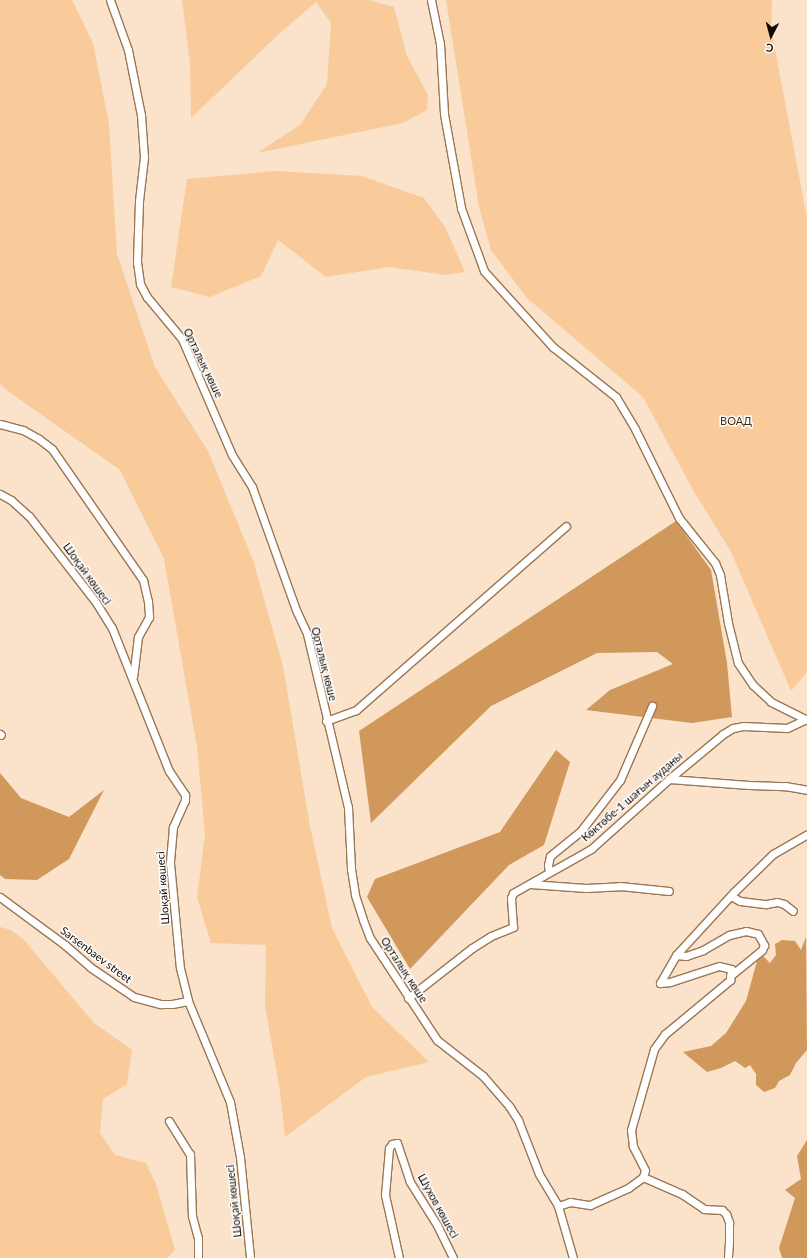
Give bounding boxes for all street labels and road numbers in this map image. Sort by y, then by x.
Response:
street label: Орталық көше [180,326,226,400]
street label: Шоқай көшесі [60,540,114,608]
street label: Орталық көше [308,626,340,702]
street label: Көктөбе-1 шағын ауданы [579,750,685,844]
street label: Шоқай көшесі [154,851,172,925]
street label: Sarsenbaev street [58,924,134,986]
street label: Орталық көше [378,935,430,1005]
street label: Шоқай көшесі [224,1164,244,1238]
street label: Шухов көшесі [415,1171,461,1241]

